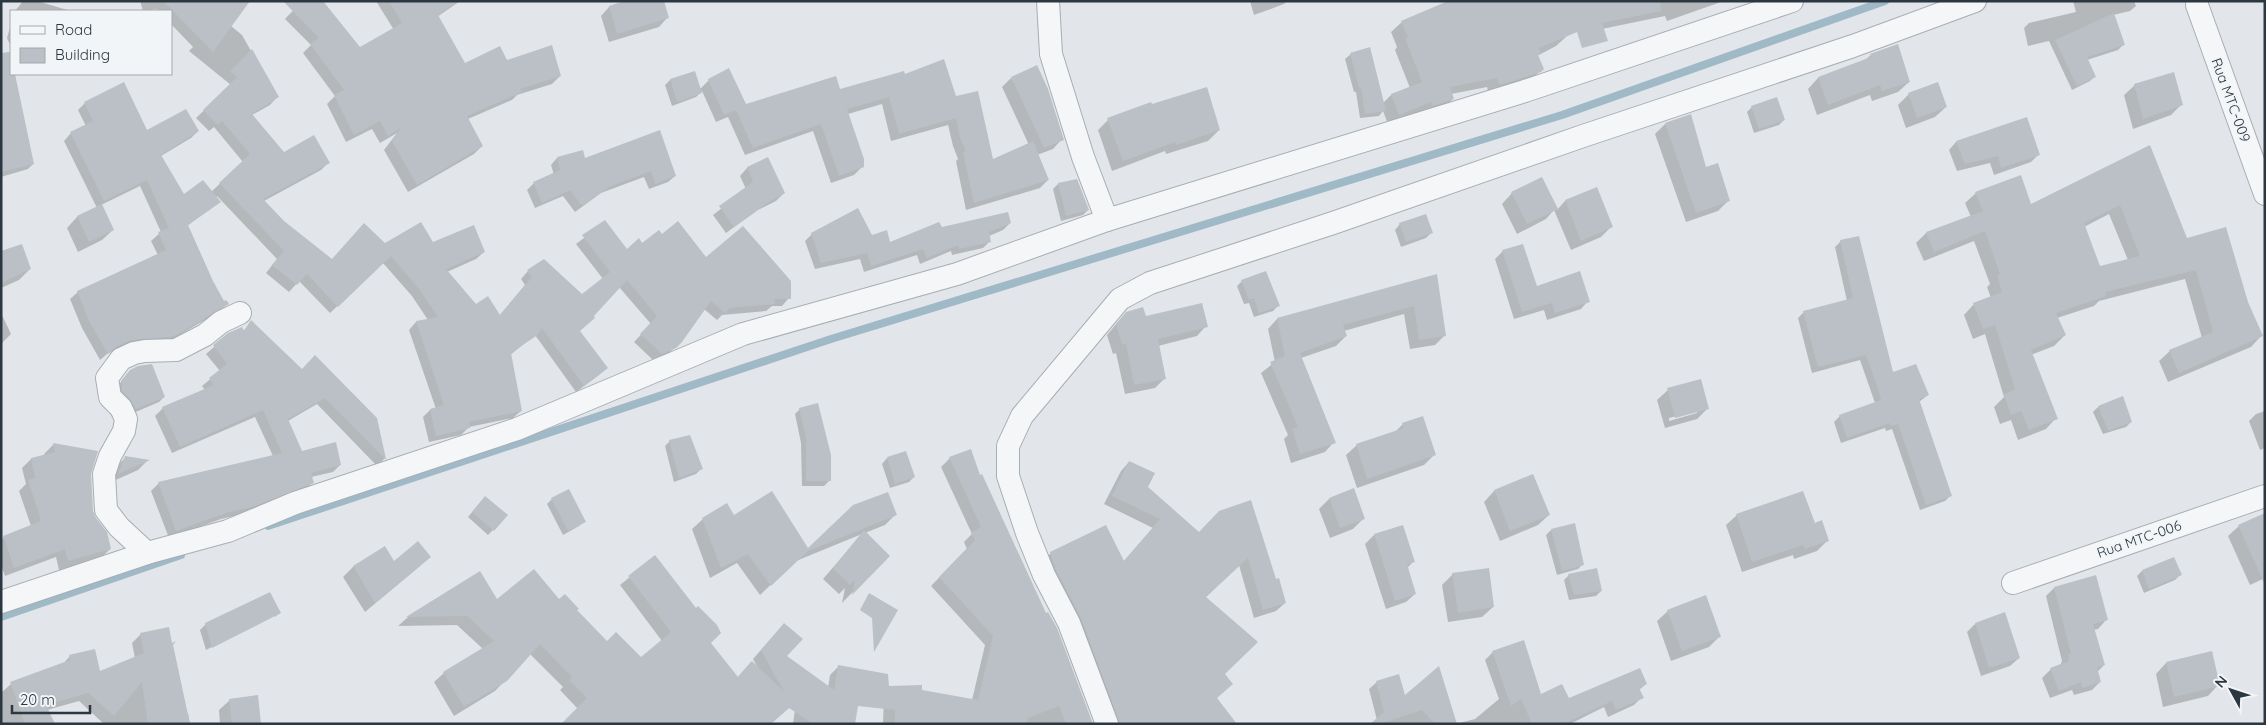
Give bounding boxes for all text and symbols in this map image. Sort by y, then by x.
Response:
legend [10,10,172,75]
text: Road [55,20,92,39]
text: Building [55,45,110,64]
street label: Rua MTC-009 [2207,55,2255,145]
street label: Rua MTC-006 [2094,516,2184,562]
north arrow [2206,665,2256,715]
text: N [2211,672,2231,691]
scale bar [12,682,90,714]
text: 20 m [20,690,55,709]

